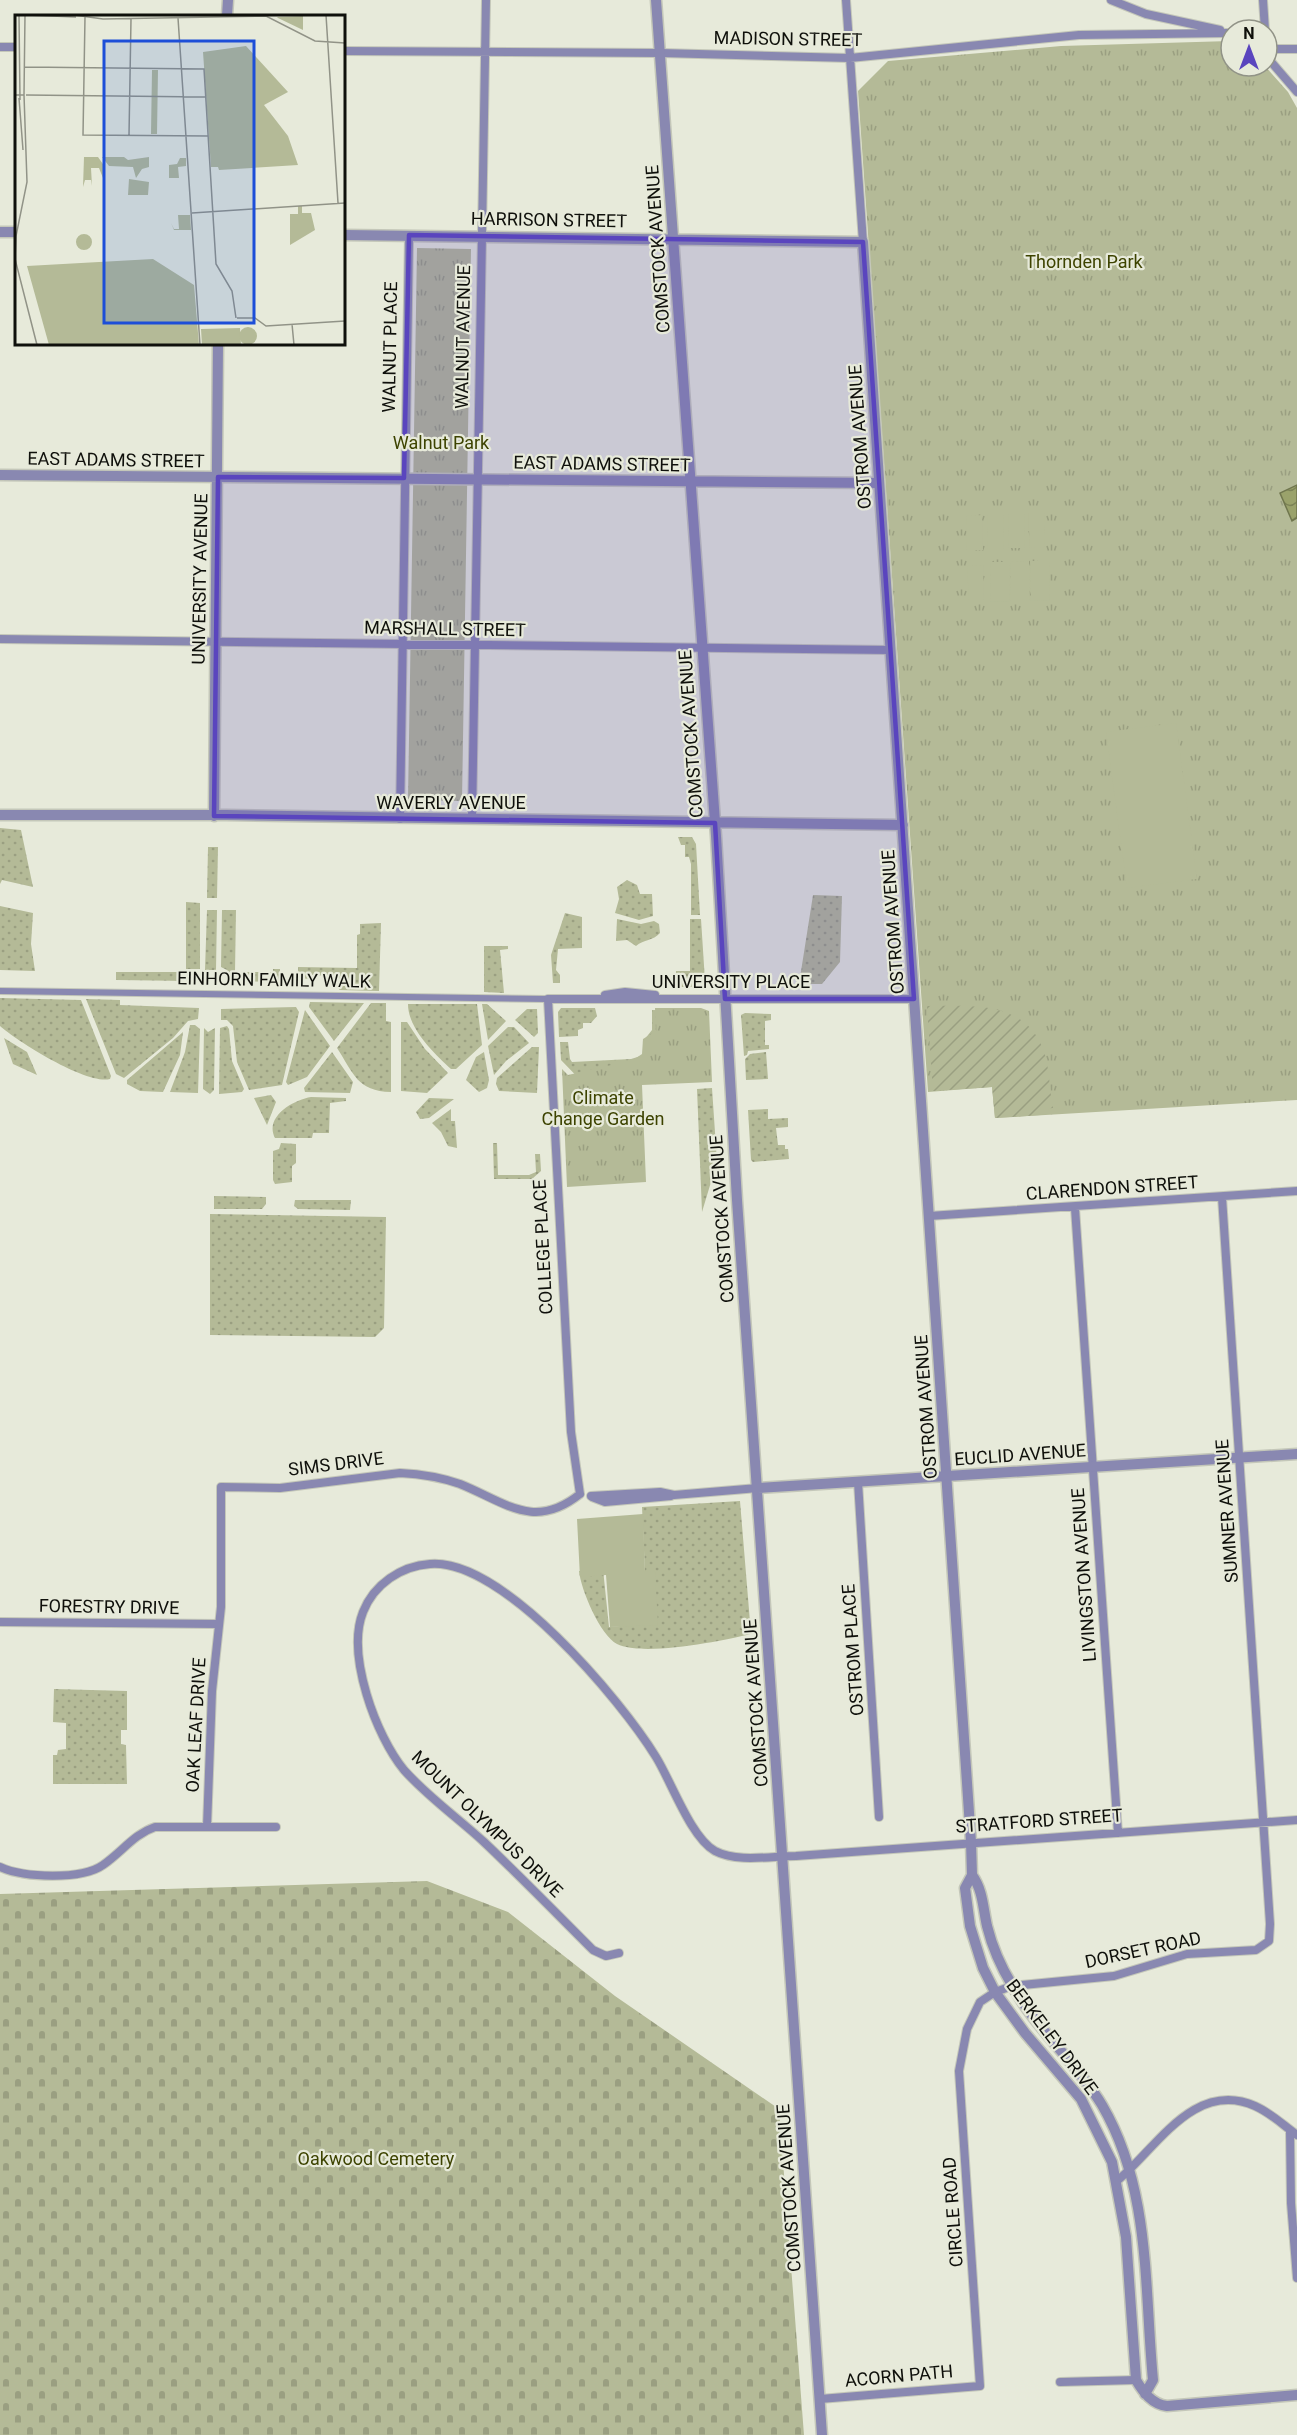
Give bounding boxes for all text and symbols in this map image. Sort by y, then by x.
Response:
inset map [15,15,345,345]
north arrow [1219,18,1279,78]
text: N [1243,24,1255,43]
street label: MADISON STREET [714,27,863,50]
street label: COMSTOCK AVENUE [641,164,674,334]
street label: HARRISON STREET [471,208,627,231]
park label: Thornden Park [1025,251,1144,272]
street label: WALNUT AVENUE [451,265,474,409]
street label: WALNUT PLACE [378,281,401,413]
street label: OSTROM AVENUE [844,364,875,510]
park label: Walnut Park [393,432,490,453]
street label: EAST ADAMS STREET [27,447,205,472]
street label: EAST ADAMS STREET [513,451,691,476]
street label: UNIVERSITY AVENUE [188,493,211,665]
street label: MARSHALL STREET [364,617,526,640]
street label: COMSTOCK AVENUE [674,649,707,819]
street label: WAVERLY AVENUE [376,792,526,813]
street label: OSTROM AVENUE [877,849,908,995]
street label: EINHORN FAMILY WALK [177,967,372,992]
street label: UNIVERSITY PLACE [652,971,810,992]
park label: Climate Change Garden [541,1087,665,1129]
street label: COMSTOCK AVENUE [705,1134,738,1304]
street label: CLARENDON STREET [1025,1171,1199,1204]
street label: COLLEGE PLACE [528,1179,557,1315]
street label: OSTROM AVENUE [910,1334,941,1480]
street label: SUMNER AVENUE [1211,1438,1242,1584]
street label: EUCLID AVENUE [953,1439,1086,1470]
street label: SIMS DRIVE [287,1447,385,1480]
street label: LIVINGSTON AVENUE [1067,1487,1100,1663]
street label: OSTROM PLACE [837,1583,868,1717]
street label: FORESTRY DRIVE [39,1595,179,1618]
street label: COMSTOCK AVENUE [739,1618,772,1788]
street label: OAK LEAF DRIVE [181,1657,210,1793]
street label: MOUNT OLYMPUS DRIVE [408,1746,567,1901]
street label: STRATFORD STREET [955,1804,1123,1837]
street label: DORSET ROAD [1083,1927,1203,1972]
street label: BERKELEY DRIVE [1002,1975,1103,2098]
street label: COMSTOCK AVENUE [772,2103,805,2273]
park label: Oakwood Cemetery [298,2148,455,2169]
street label: CIRCLE ROAD [938,2156,967,2268]
street label: ACORN PATH [844,2360,954,2391]

